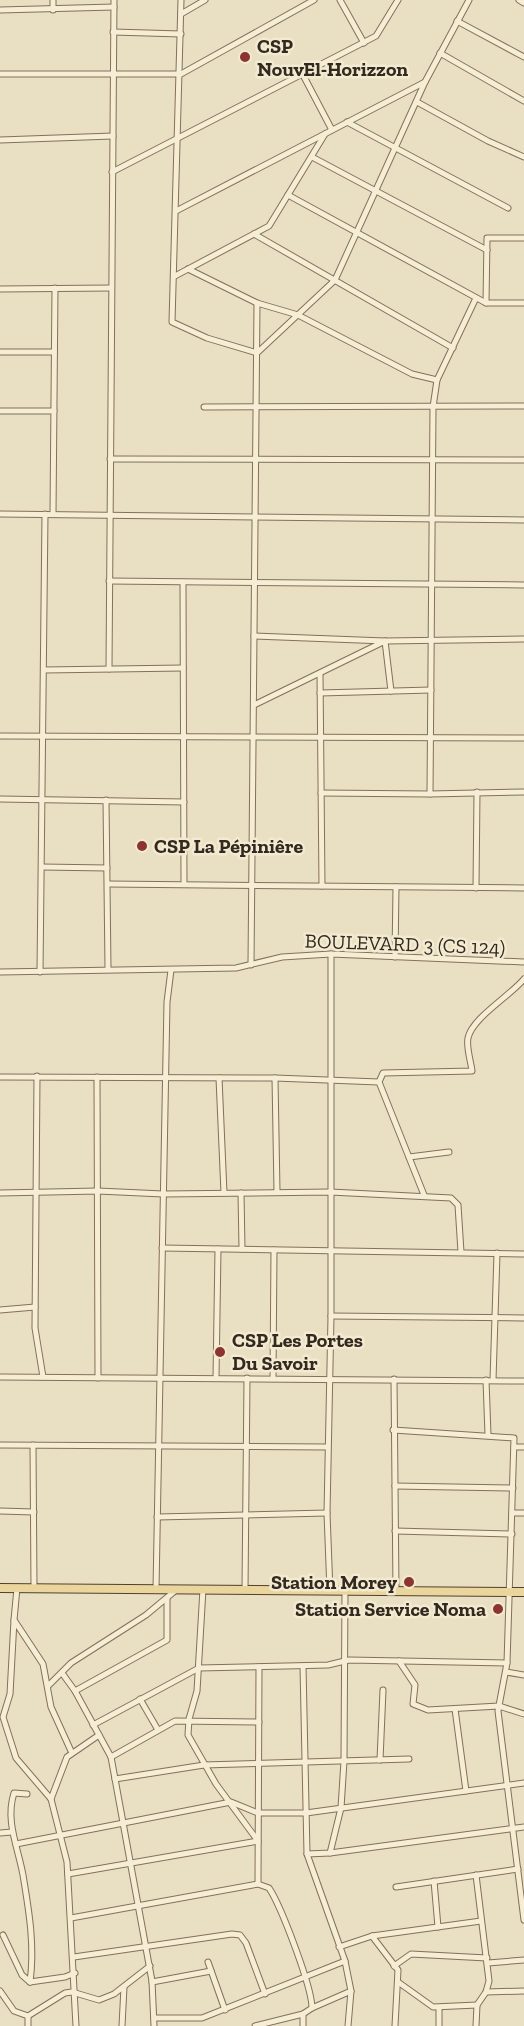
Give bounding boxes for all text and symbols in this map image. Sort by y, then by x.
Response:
place label: CSP NouvEl-Horizzon [257,34,408,81]
marker: CSP NouvEl-Horizzon [238,50,252,64]
place label: CSP La Pépiniêre [154,834,304,858]
marker: CSP La Pépiniêre [135,839,149,853]
street label: BOULEVARD 3 (CS 124) [304,929,506,959]
place label: CSP Les Portes Du Savoir [232,1328,363,1375]
marker: CSP Les Portes Du Savoir [213,1345,227,1359]
place label: Station Morey [271,1570,397,1594]
marker: Station Morey [402,1575,416,1589]
place label: Station Service Noma [295,1597,486,1621]
marker: Station Service Noma [491,1602,505,1616]

